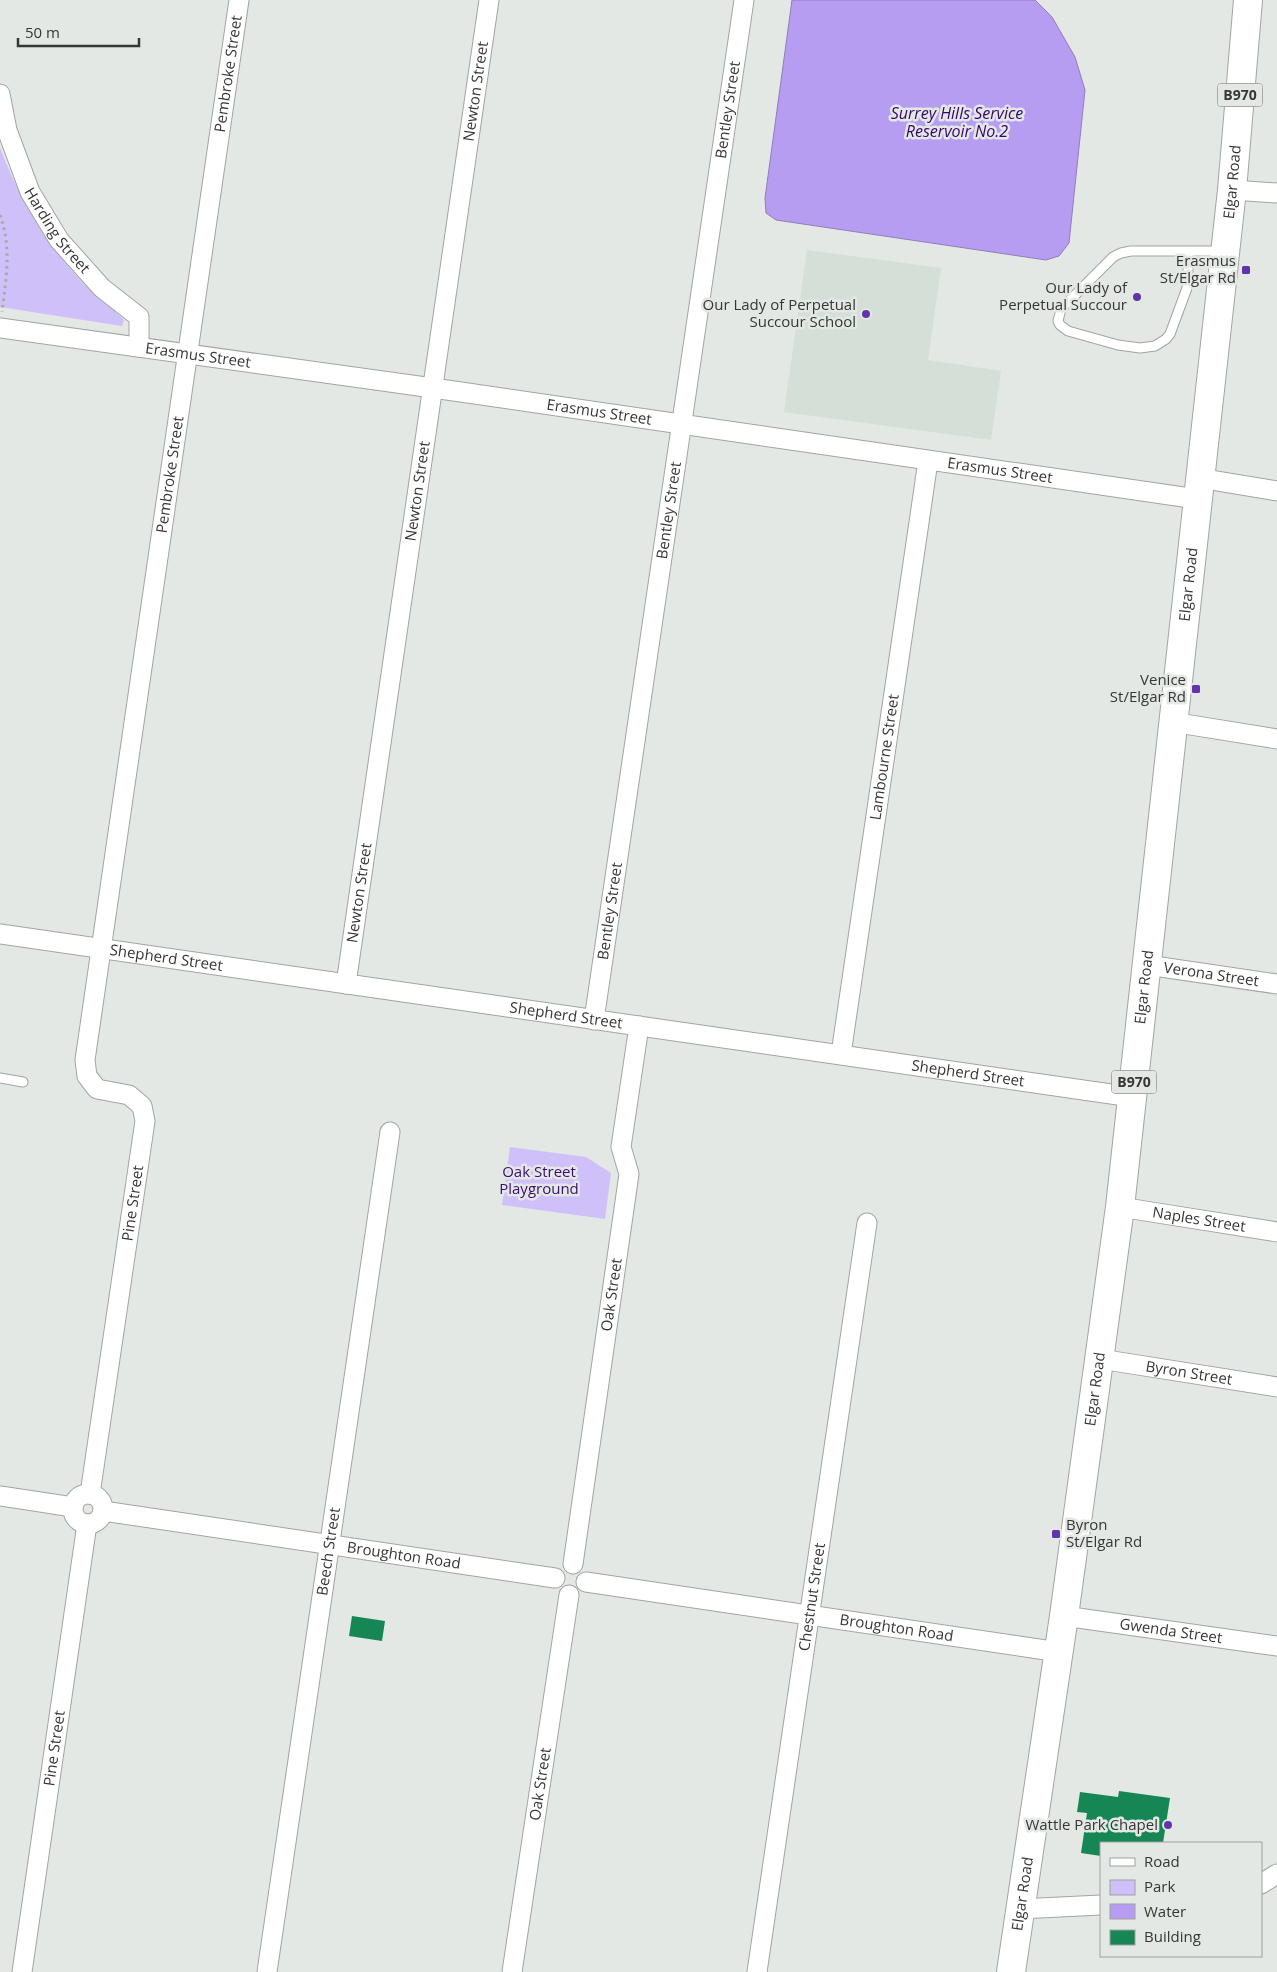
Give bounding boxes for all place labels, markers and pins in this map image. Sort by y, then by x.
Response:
place label: Erasmus St/Elgar Rd [1160,250,1236,287]
marker: Erasmus St/Elgar Rd [1240,264,1252,276]
place label: Our Lady of Perpetual Succour [999,277,1128,314]
marker: Our Lady of Perpetual Succour [1131,291,1143,303]
place label: Our Lady of Perpetual Succour School [703,294,856,331]
marker: Our Lady of Perpetual Succour School [860,308,872,320]
place label: Venice St/Elgar Rd [1110,669,1186,706]
marker: Venice St/Elgar Rd [1190,683,1202,695]
place label: Byron St/Elgar Rd [1066,1514,1142,1551]
marker: Byron St/Elgar Rd [1050,1528,1062,1540]
place label: Wattle Park Chapel [1025,1814,1158,1834]
marker: Wattle Park Chapel [1162,1819,1174,1831]

